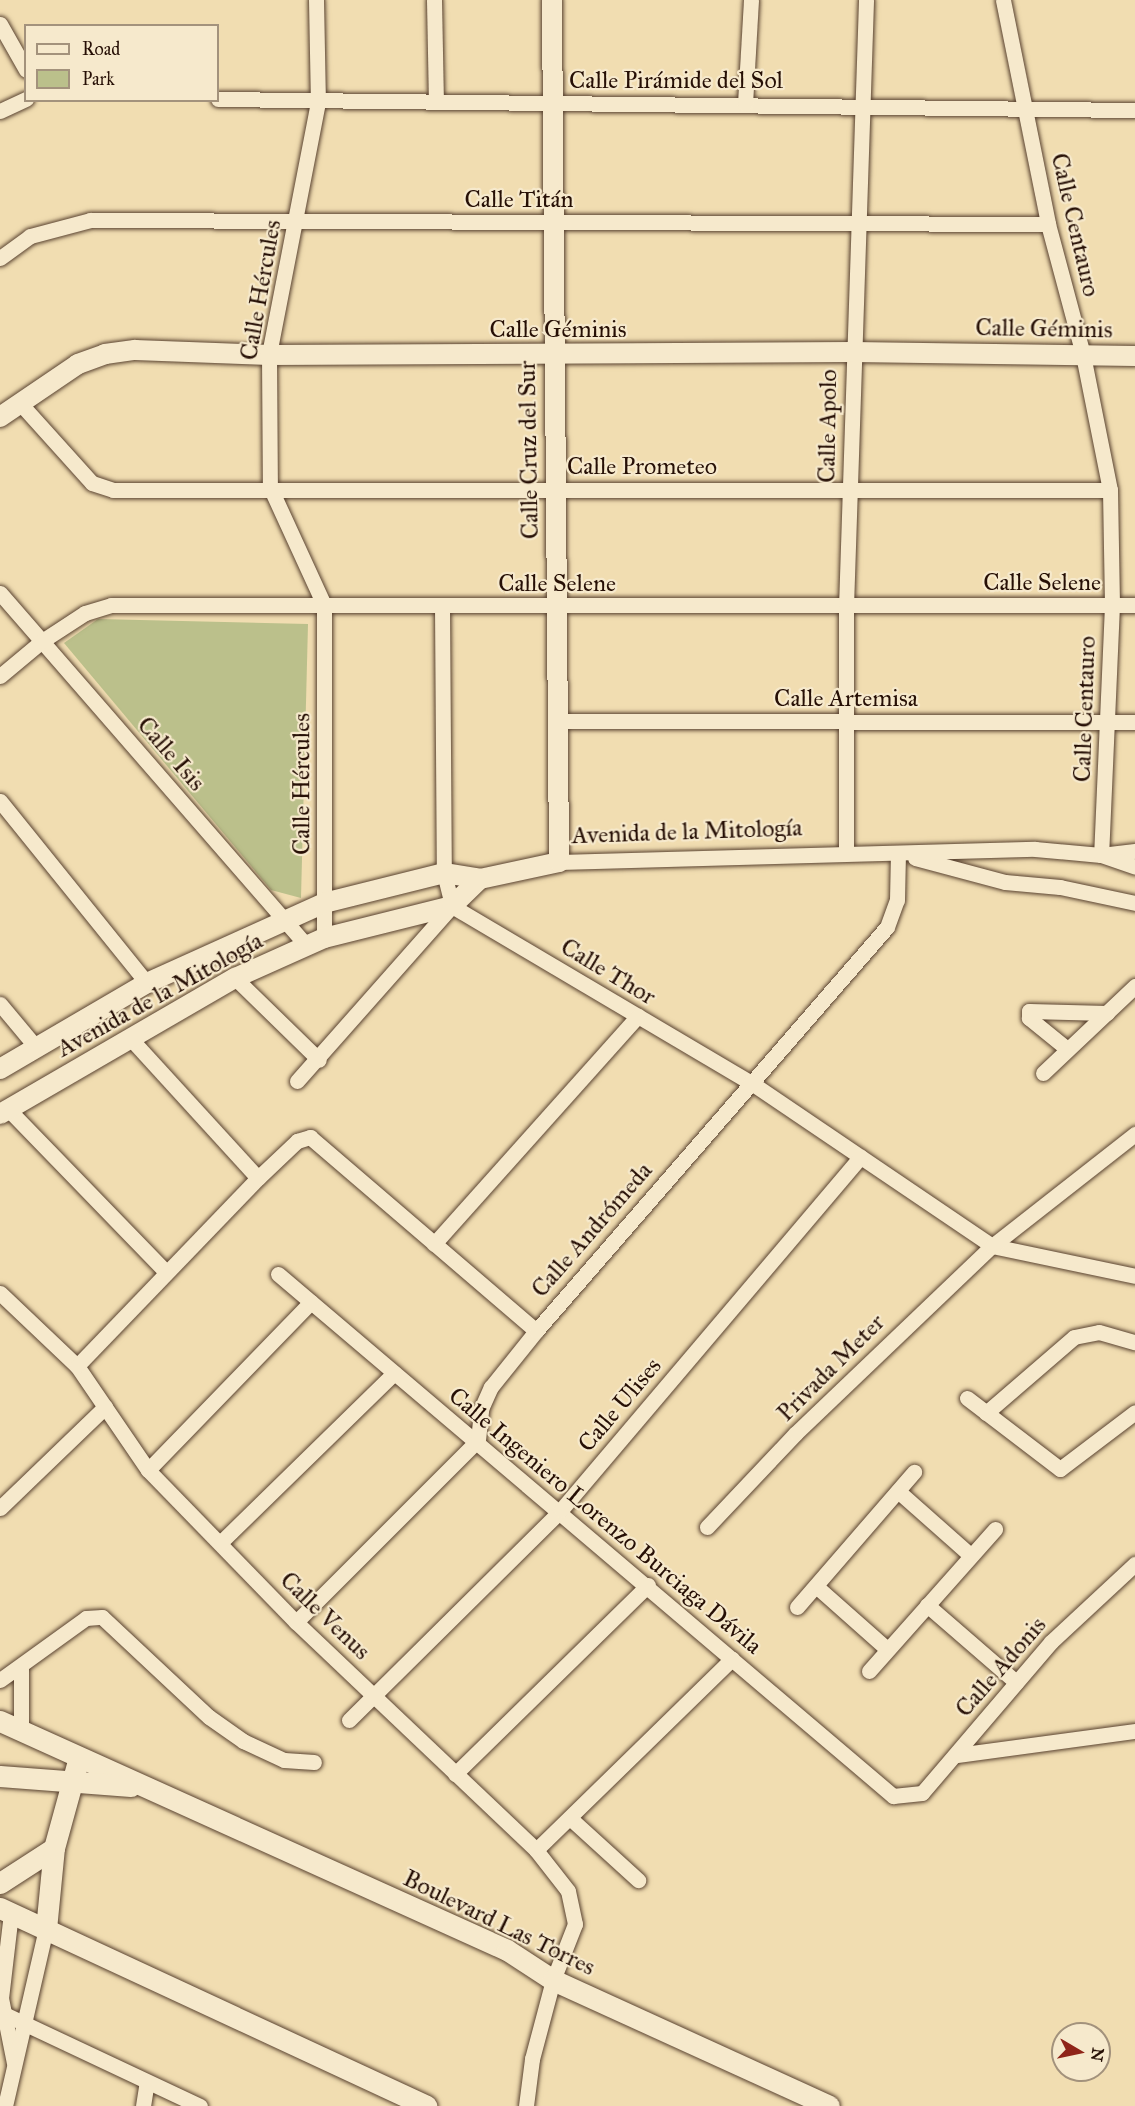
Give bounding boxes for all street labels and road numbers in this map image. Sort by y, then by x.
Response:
street label: Calle Pirámide del Sol [569,67,783,95]
street label: Calle Centauro [1045,150,1105,300]
street label: Calle Titán [464,186,574,214]
street label: Calle Hércules [234,218,288,362]
street label: Calle Géminis [975,313,1113,345]
street label: Calle Géminis [489,316,627,344]
street label: Calle Cruz del Sur [513,361,545,539]
street label: Calle Apolo [813,369,843,483]
street label: Calle Prometeo [567,453,717,481]
street label: Calle Selene [983,569,1101,597]
street label: Calle Selene [498,570,616,598]
street label: Calle Centauro [1068,635,1102,783]
street label: Calle Artemisa [774,685,918,713]
street label: Calle Isis [131,711,211,797]
street label: Calle Hércules [288,713,316,855]
street label: Avenida de la Mitología [571,814,803,850]
street label: Avenida de la Mitología [52,926,268,1064]
street label: Calle Thor [555,932,661,1012]
street label: Calle Andrómeda [526,1157,658,1303]
street label: Privada Meter [771,1308,891,1428]
street label: Calle Ulises [572,1352,668,1458]
street label: Calle Ingeniero Lorenzo Burciaga Dávila [443,1382,767,1660]
street label: Calle Venus [274,1566,376,1666]
street label: Calle Adonis [950,1611,1052,1723]
street label: Boulevard Las Torres [398,1864,600,1982]

